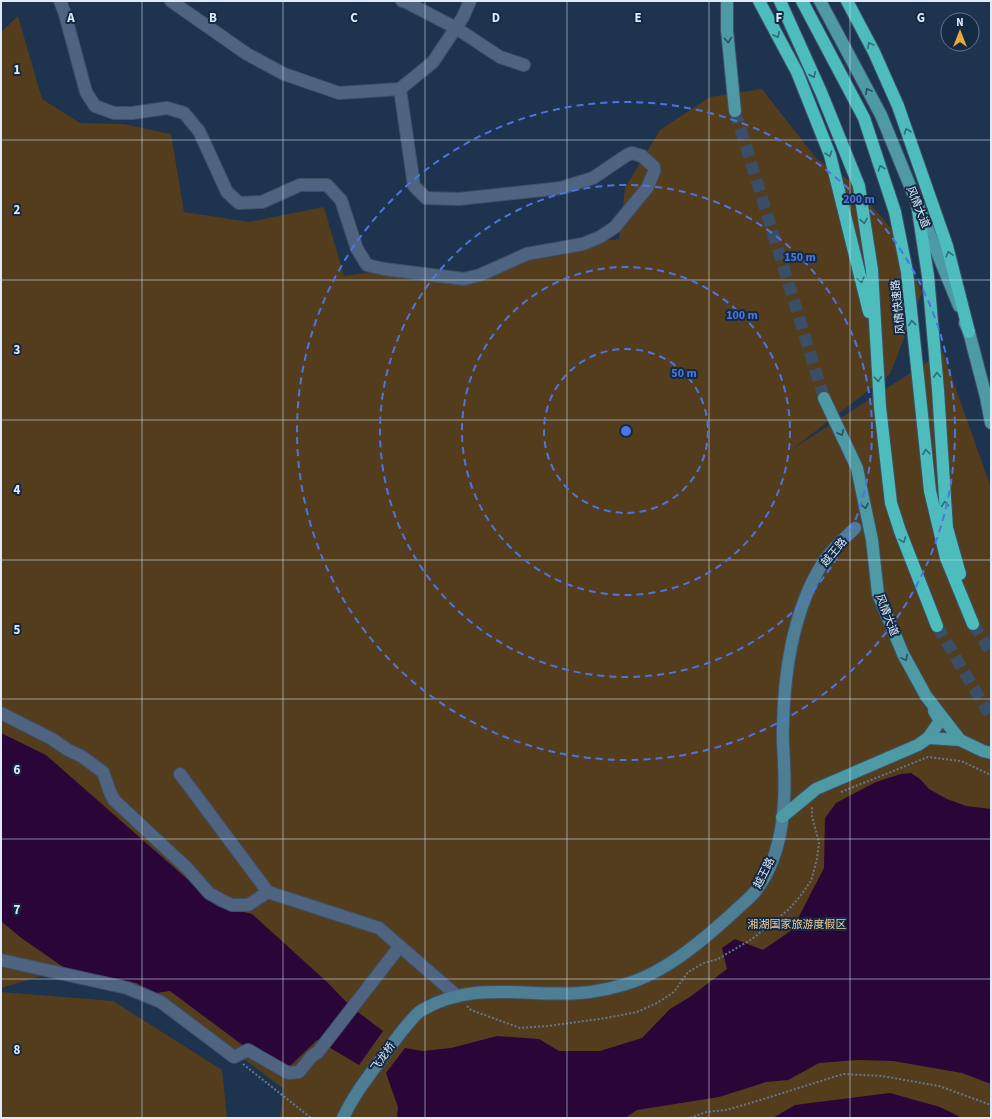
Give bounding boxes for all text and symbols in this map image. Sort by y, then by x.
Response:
text: A [66,9,75,27]
text: B [209,9,217,27]
text: C [350,9,358,27]
text: D [492,9,500,27]
text: E [634,9,642,27]
text: F [776,9,783,27]
text: G [917,9,925,27]
north arrow [940,12,980,52]
text: N [956,15,964,30]
one-way arrow [773,31,780,38]
one-way arrow [724,37,733,43]
one-way arrow [867,42,875,50]
text: 1 [14,61,21,79]
one-way arrow [808,70,816,78]
one-way arrow [865,88,873,95]
one-way arrow [903,128,912,135]
one-way arrow [824,150,833,157]
one-way arrow [877,165,885,172]
street label: 风情大道 [903,184,933,230]
text: 200 m [843,191,875,208]
text: 2 [14,201,21,219]
one-way arrow [860,218,868,224]
text: 150 m [784,249,816,266]
one-way arrow [945,251,954,258]
one-way arrow [856,276,865,283]
street label: 风情快速路 [888,279,908,335]
text: 100 m [726,307,758,324]
one-way arrow [908,319,917,326]
text: 3 [14,341,21,359]
text: 50 m [671,365,697,382]
one-way arrow [933,372,942,378]
one-way arrow [874,376,882,382]
centre of rings [619,424,633,438]
one-way arrow [836,429,844,436]
one-way arrow [922,449,931,455]
text: 4 [14,481,21,499]
one-way arrow [941,501,950,507]
one-way arrow [860,503,868,509]
street label: 越王路 [818,535,850,569]
one-way arrow [899,536,907,543]
street label: 风情大道 [872,592,902,638]
text: 5 [14,621,21,639]
one-way arrow [900,653,908,661]
text: 6 [14,761,21,779]
street label: 越王路 [750,855,778,891]
text: 7 [14,901,21,919]
park label: 湘湖国家旅游度假区 [748,917,847,932]
street label: 飞龙桥 [367,1039,399,1075]
text: 8 [14,1041,21,1059]

